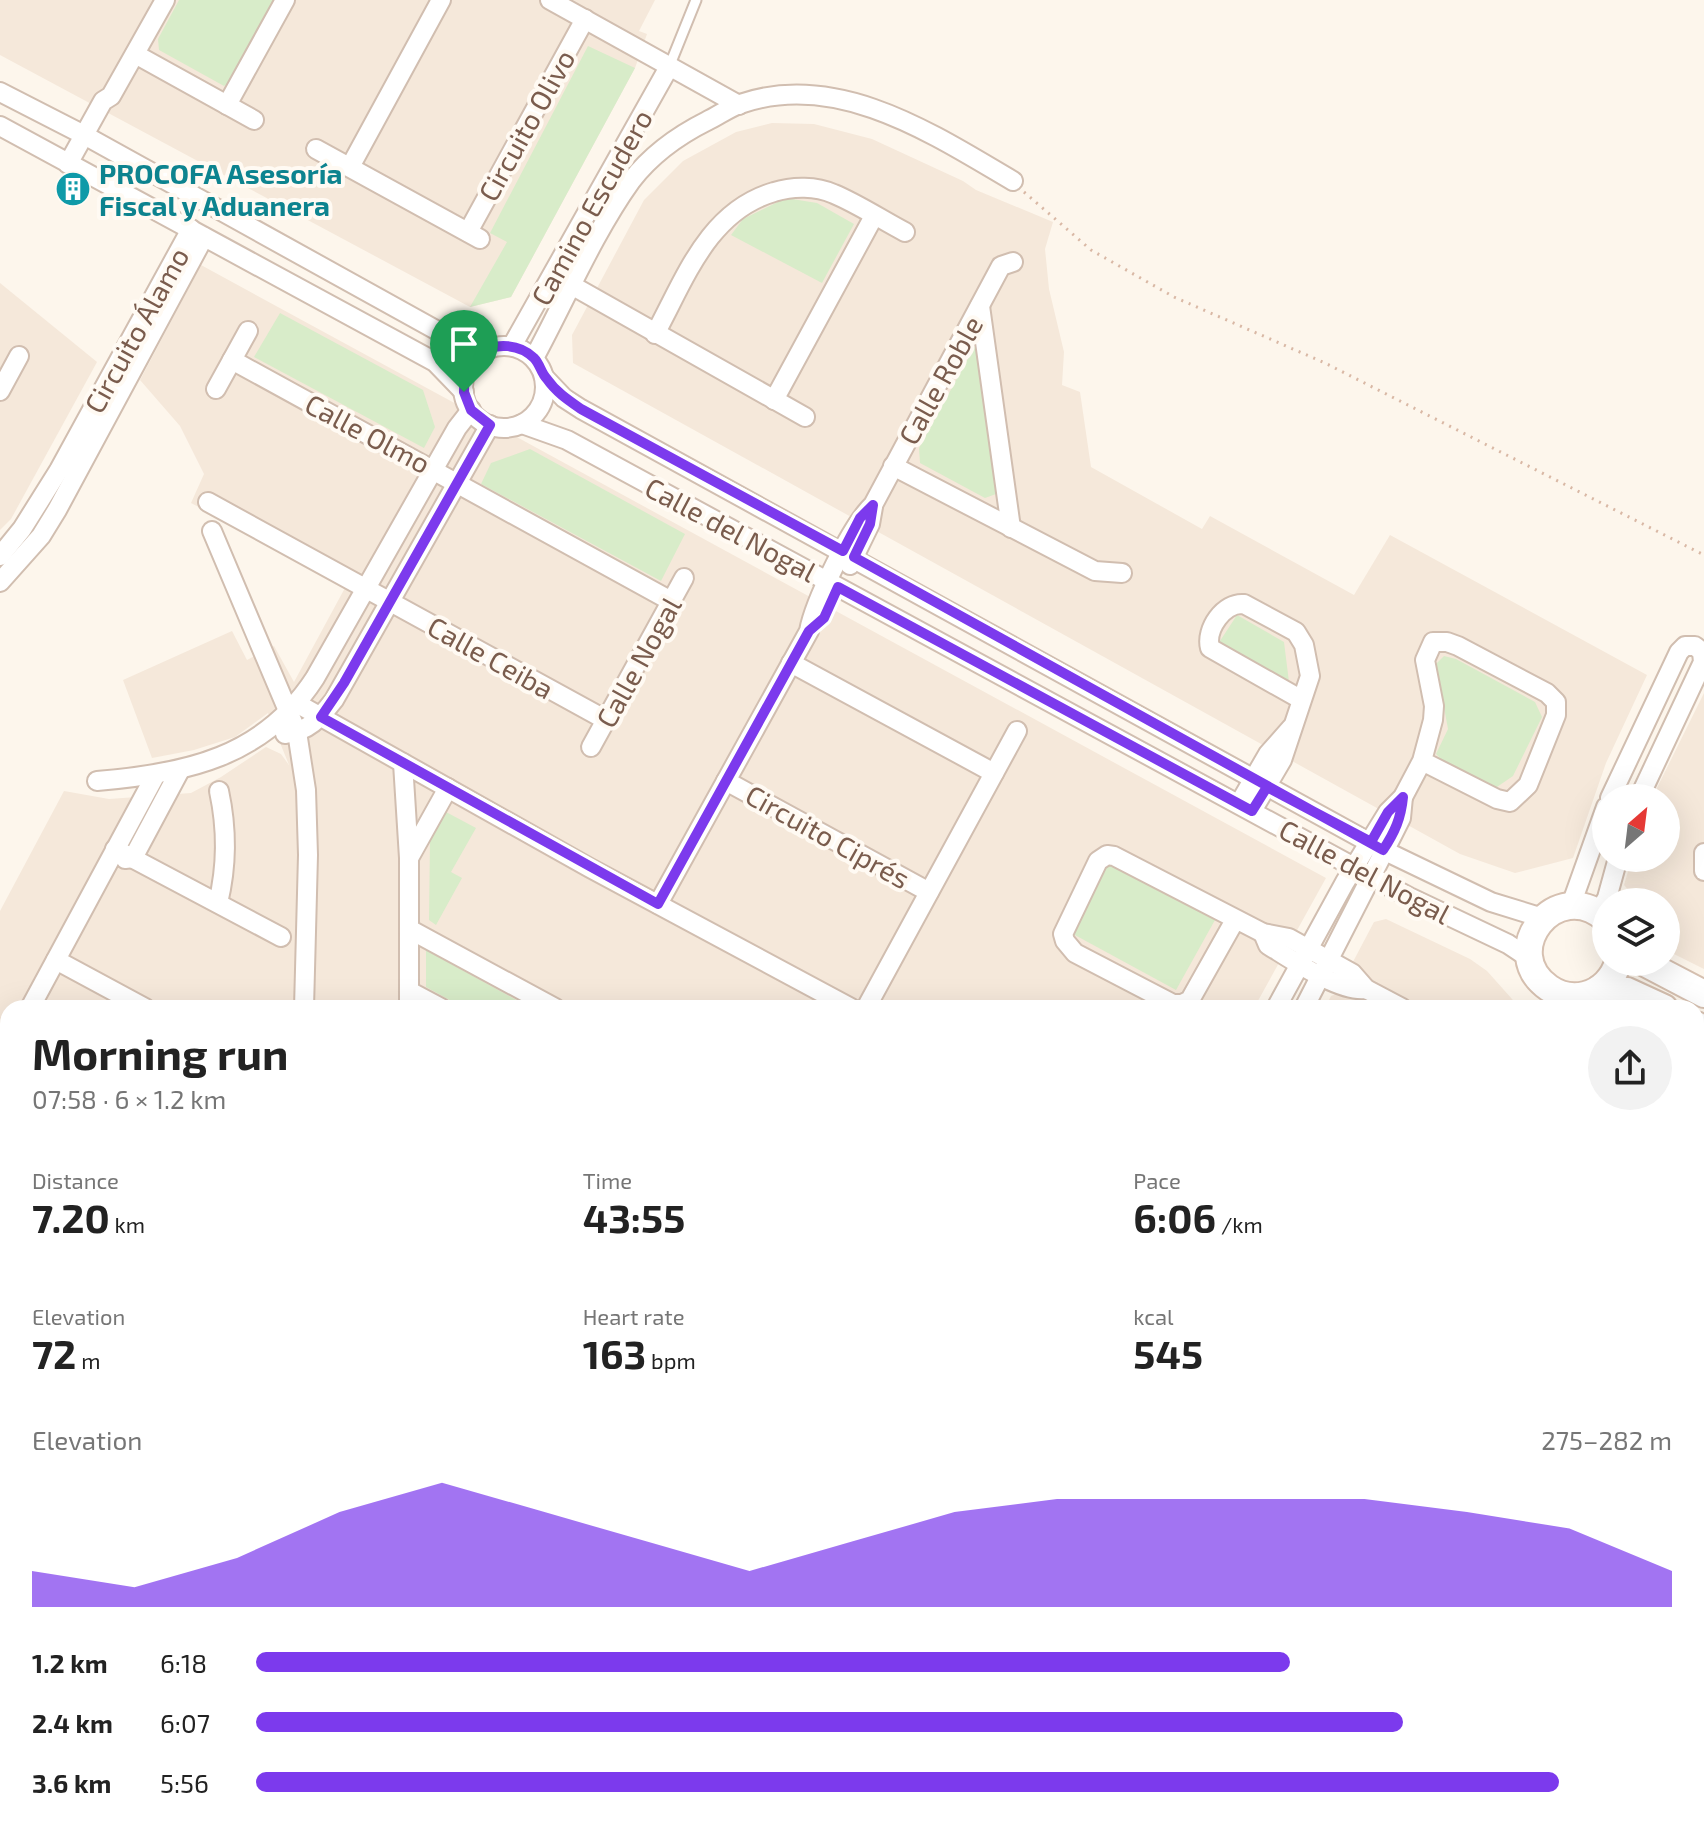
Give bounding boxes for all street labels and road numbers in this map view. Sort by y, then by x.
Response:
street label: Circuito Olivo [470,43,582,207]
street label: Camino Escudero [523,103,659,311]
street label: Circuito Álamo [77,241,195,419]
street label: Calle Roble [891,310,989,450]
street label: Calle Olmo [300,386,436,480]
street label: Calle del Nogal [640,470,823,589]
street label: Calle Nogal [588,590,688,733]
street label: Calle Ceiba [422,609,560,705]
street label: Circuito Ciprés [740,777,916,895]
street label: Calle del Nogal [1274,812,1457,931]

